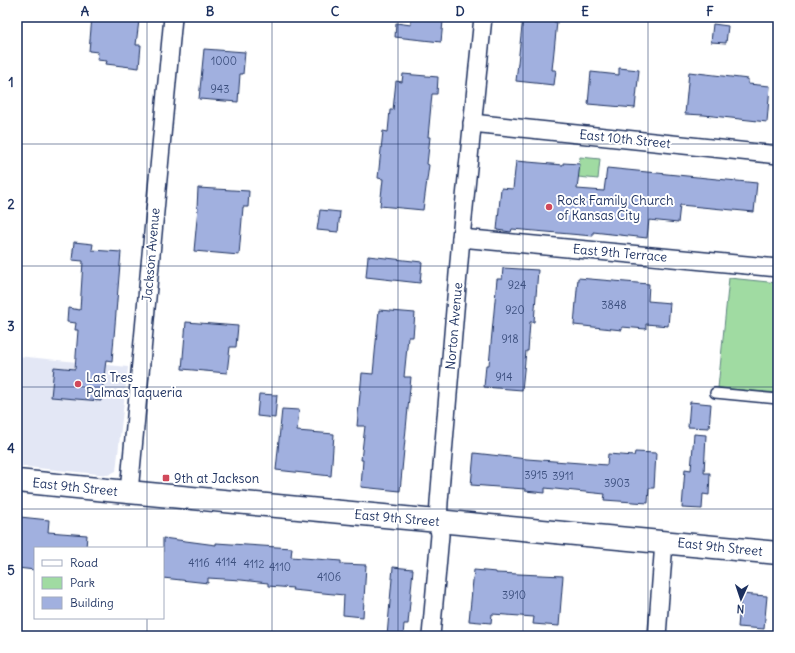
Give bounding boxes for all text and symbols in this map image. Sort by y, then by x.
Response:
text: A [81,3,90,20]
text: B [206,3,215,20]
text: C [331,3,340,20]
text: D [455,3,465,20]
text: E [581,3,589,20]
text: F [706,3,714,20]
house number: 1000 [211,54,237,68]
text: 1 [8,74,14,91]
house number: 943 [211,82,229,96]
street label: East 10th Street [579,126,672,152]
place label: Rock Family Church of Kansas City [557,192,674,224]
text: 2 [7,196,15,213]
marker: Rock Family Church of Kansas City [544,202,554,212]
street label: Jackson Avenue [138,207,164,303]
street label: East 9th Terrace [572,240,668,266]
house number: 924 [508,278,526,292]
street label: Norton Avenue [442,282,466,370]
house number: 3848 [601,298,627,312]
house number: 920 [505,303,525,317]
text: 3 [7,318,15,335]
house number: 918 [501,332,519,346]
place label: Las Tres Palmas Taqueria [86,369,182,401]
house number: 914 [495,370,513,384]
marker: Las Tres Palmas Taqueria [73,379,83,389]
text: 4 [7,440,15,457]
house number: 3915 [524,468,548,482]
house number: 3911 [552,469,574,483]
place label: 9th at Jackson [174,470,260,487]
marker: 9th at Jackson [161,473,171,483]
street label: East 9th Street [32,474,119,500]
house number: 3903 [604,476,630,490]
street label: East 9th Street [354,506,441,530]
street label: East 9th Street [677,534,764,560]
legend [34,547,164,619]
text: Road [70,555,98,570]
house number: 4114 [215,555,237,569]
house number: 4116 [188,556,210,570]
house number: 4112 [243,557,265,571]
house number: 4110 [269,560,291,574]
text: 5 [7,562,15,579]
house number: 4106 [317,570,341,584]
text: Park [70,575,95,590]
north arrow [721,579,761,619]
house number: 3910 [502,588,526,602]
text: Building [70,595,114,610]
text: N [736,602,745,616]

